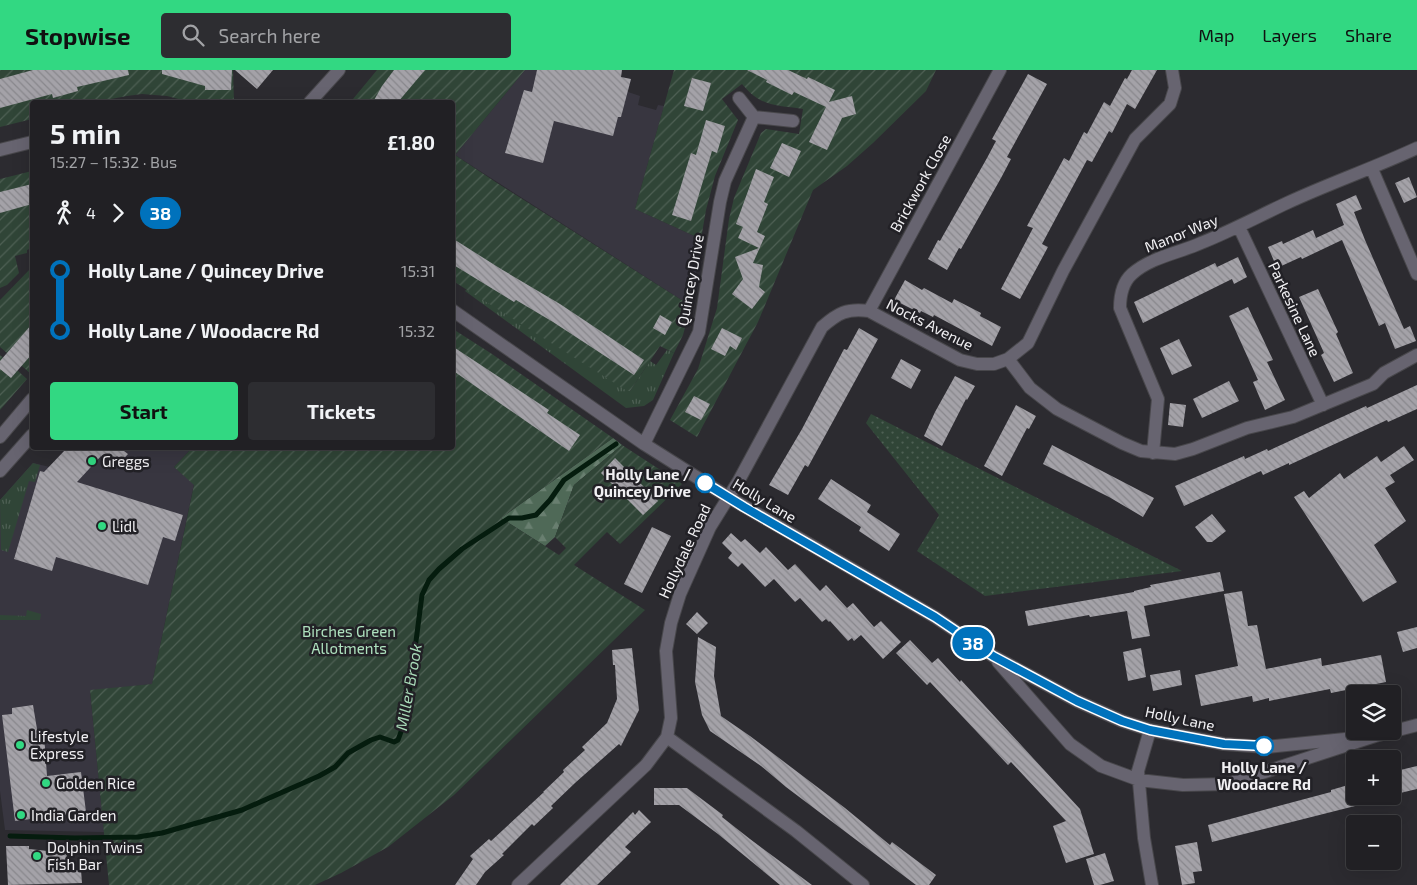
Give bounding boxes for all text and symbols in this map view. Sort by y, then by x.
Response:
search box [161,13,511,58]
text: Stopwise [25,21,131,50]
icon: search [179,21,207,49]
text: Search here [219,24,321,47]
text: Map [1198,24,1234,46]
text: Layers [1262,24,1317,46]
text: Share [1345,24,1392,46]
text: 5 min [50,116,121,150]
text: £1.80 [387,131,435,154]
street label: Brickwork Close [886,131,954,235]
text: 15:27 – 15:32 · Bus [50,152,177,171]
icon: walk [50,199,78,227]
icon: forward [104,199,132,227]
text: 38 [150,202,171,224]
text: 4 [86,203,96,222]
street label: Manor Way [1142,210,1220,256]
street label: Quincey Drive [673,233,708,327]
text: Holly Lane / Quincey Drive [88,259,324,282]
street label: Parkesine Lane [1265,259,1325,359]
text: 15:31 [401,261,435,280]
street label: Nocks Avenue [884,294,976,354]
text: Holly Lane / Woodacre Rd [88,319,319,342]
text: 15:32 [398,321,435,340]
button: Start [50,382,238,440]
button: Tickets [248,382,435,440]
place label: Greggs [102,452,150,470]
marker: Greggs [86,455,98,467]
place label: Holly Lane / Quincey Drive [594,465,691,501]
marker: Holly Lane / Quincey Drive [695,473,715,493]
street label: Holly Lane [730,474,800,526]
street label: Hollydale Road [654,501,714,601]
place label: Lidl [112,517,137,535]
marker: Lidl [96,520,108,532]
park label: Birches Green Allotments [302,622,396,657]
line badge: 38 [950,627,996,659]
text: 38 [962,632,984,654]
water label: Miller Brook [391,642,425,732]
map controls [1346,685,1401,870]
button: layers [1346,685,1401,740]
street label: Holly Lane [1144,702,1216,734]
place label: Lifestyle Express [30,727,89,762]
marker: Holly Lane / Woodacre Rd [1254,736,1274,756]
marker: Lifestyle Express [14,739,26,751]
button: + [1346,750,1401,805]
place label: Holly Lane / Woodacre Rd [1217,758,1311,793]
place label: Golden Rice [56,774,135,792]
marker: Golden Rice [40,777,52,789]
place label: India Garden [31,806,116,824]
marker: India Garden [15,809,27,821]
button: − [1346,815,1401,870]
place label: Dolphin Twins Fish Bar [47,838,143,873]
marker: Dolphin Twins Fish Bar [31,850,43,862]

